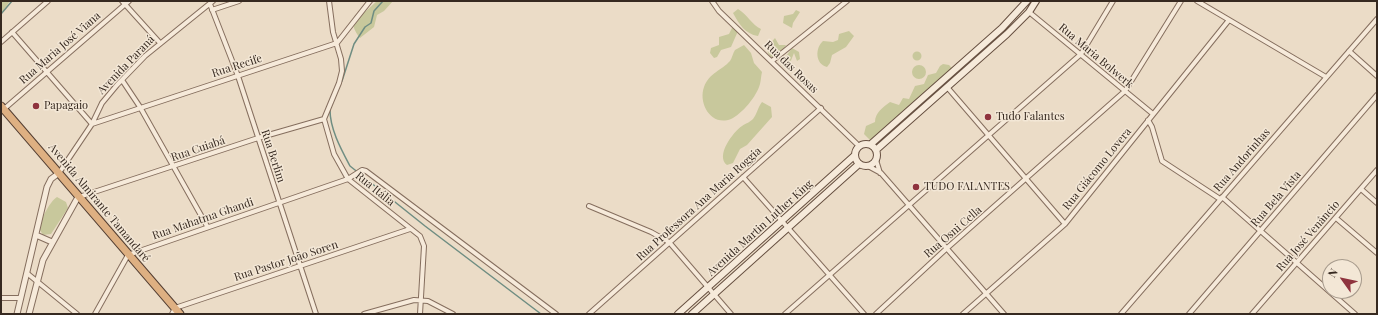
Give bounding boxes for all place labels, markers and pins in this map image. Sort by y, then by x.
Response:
place label: Papagaio [44,99,88,113]
marker: Papagaio [31,101,41,111]
place label: Tudo Falantes [996,110,1065,124]
marker: Tudo Falantes [983,112,993,122]
place label: TUDO FALANTES [924,180,1010,194]
marker: TUDO FALANTES [911,182,921,192]

